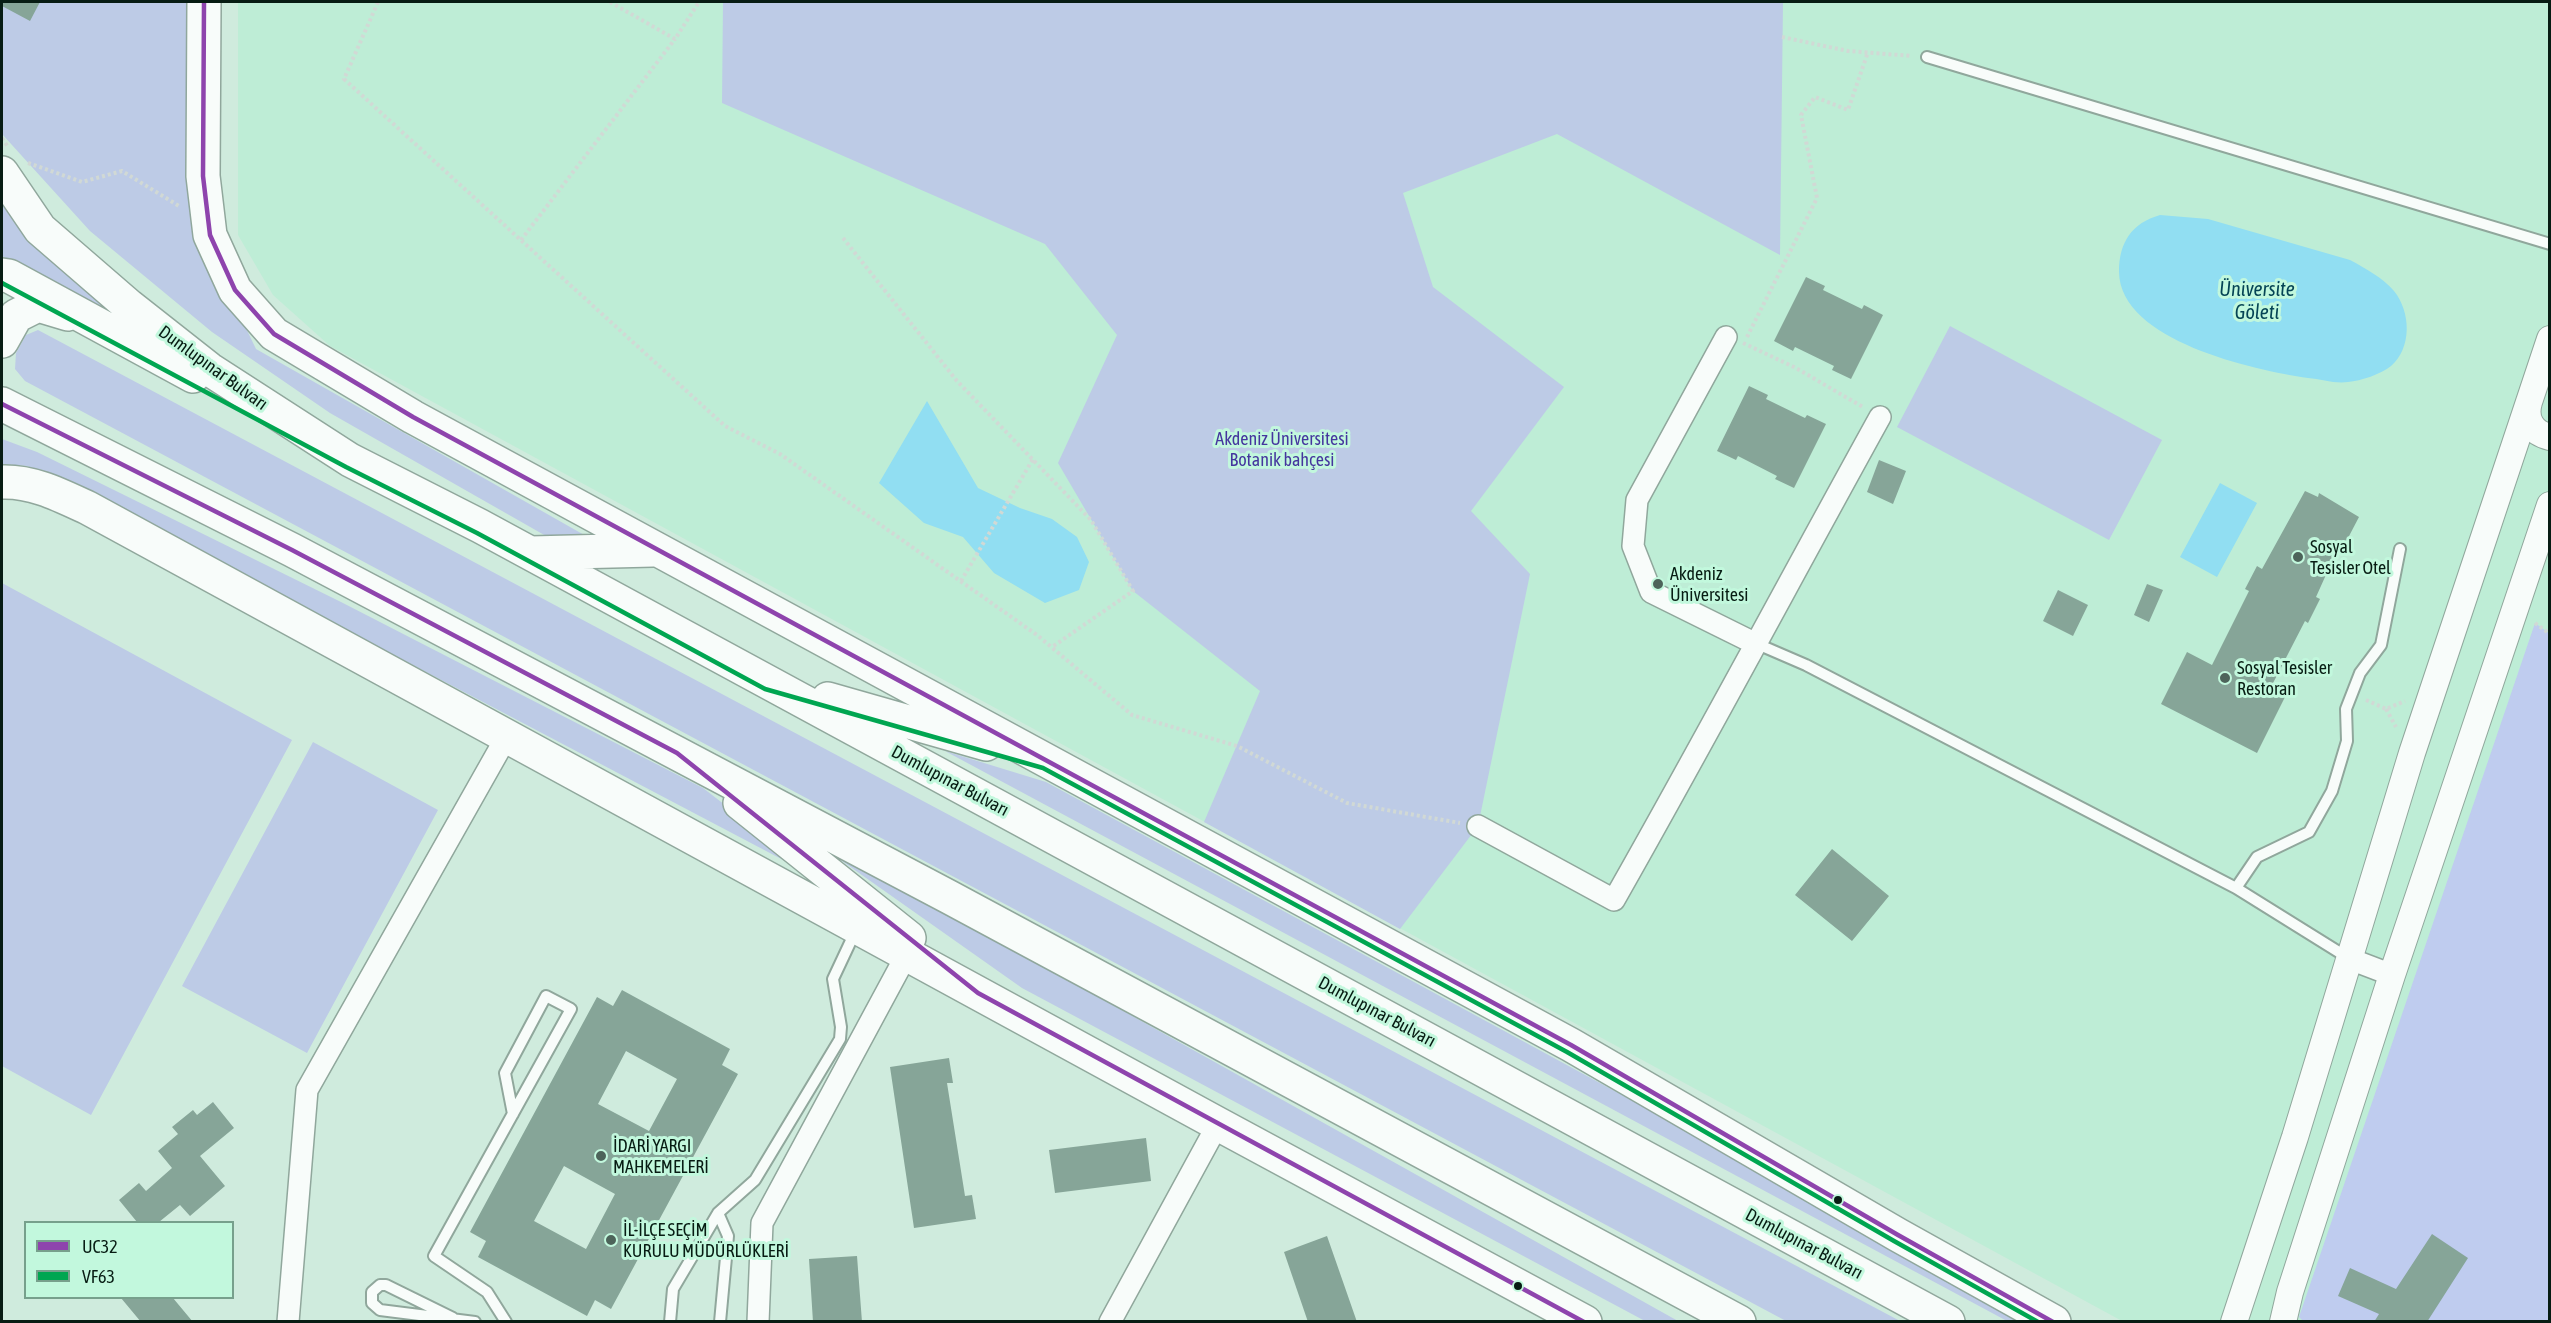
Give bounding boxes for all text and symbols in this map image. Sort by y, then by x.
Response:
water label: Üniversite Göleti [2219,278,2295,325]
street label: Dumlupınar Bulvarı [154,321,272,415]
park label: Akdeniz Üniversitesi Botanik bahçesi [1215,428,1349,470]
place label: Sosyal Tesisler Otel [2310,536,2391,578]
marker: Sosyal Tesisler Otel [2291,550,2305,564]
place label: Akdeniz Üniversitesi [1670,563,1748,606]
marker: Akdeniz Üniversitesi [1651,577,1665,591]
place label: Sosyal Tesisler Restoran [2237,657,2332,700]
marker: Sosyal Tesisler Restoran [2218,671,2232,685]
street label: Dumlupınar Bulvarı [888,741,1012,821]
street label: Dumlupınar Bulvarı [1315,972,1439,1052]
place label: İDARİ YARGI MAHKEMELERİ [613,1135,709,1178]
marker: İDARİ YARGI MAHKEMELERİ [594,1149,608,1163]
unlabelled marker [1832,1194,1844,1206]
street label: Dumlupınar Bulvarı [1742,1204,1866,1284]
place label: İL-İLÇE SEÇİM KURULU MÜDÜRLÜKLERİ [623,1219,789,1262]
legend [24,1221,234,1299]
marker: İL-İLÇE SEÇİM KURULU MÜDÜRLÜKLERİ [604,1233,618,1247]
text: UC32 [82,1236,118,1257]
text: VF63 [82,1266,115,1287]
unlabelled marker [1512,1280,1524,1292]

